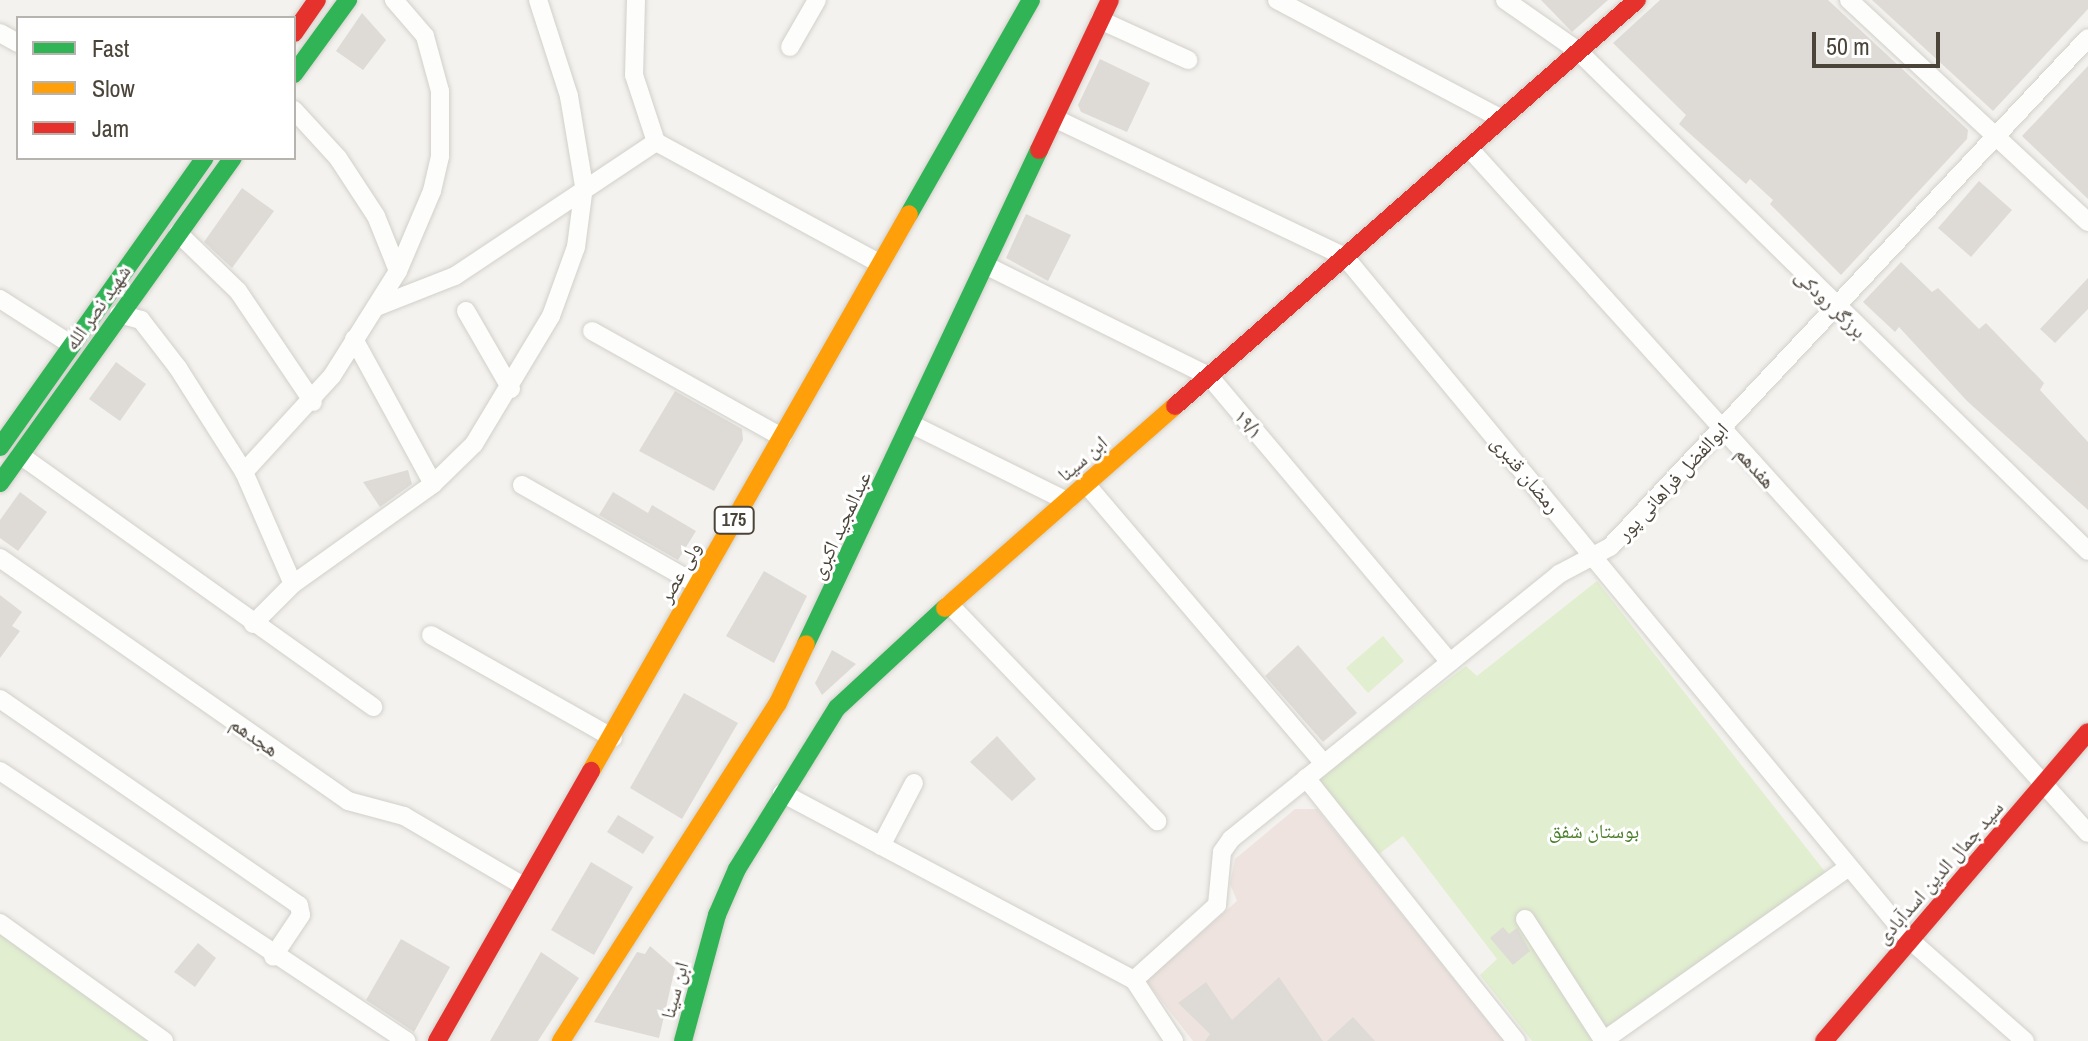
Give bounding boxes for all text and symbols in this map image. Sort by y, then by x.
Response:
legend [16,16,296,160]
scale bar [1816,16,1944,66]
text: 50 m [1826,30,1870,62]
text: Fast [92,32,129,64]
text: Slow [92,72,135,104]
text: Jam [92,112,129,144]
street label: شهید نصر الله [59,260,135,354]
street label: برزگر رودکی [1790,263,1872,343]
street label: ۱۹/۱ [1230,404,1268,444]
street label: ابوالفضل فراهانی پور [1611,417,1733,545]
street label: ابن سینا [1052,430,1112,486]
street label: رمضان قنبری [1487,430,1565,518]
street label: هفدهم [1731,441,1781,493]
street label: عبدالمجید اکبری [804,467,876,583]
road number: 175 [712,506,756,534]
street label: ولی عصر [653,537,705,607]
street label: هجدهم [226,711,284,761]
street label: سید جمال الدین اسدآبادی [1870,796,2008,948]
park label: بوستان شفق [1549,818,1639,842]
street label: ابن سینا [655,959,693,1021]

